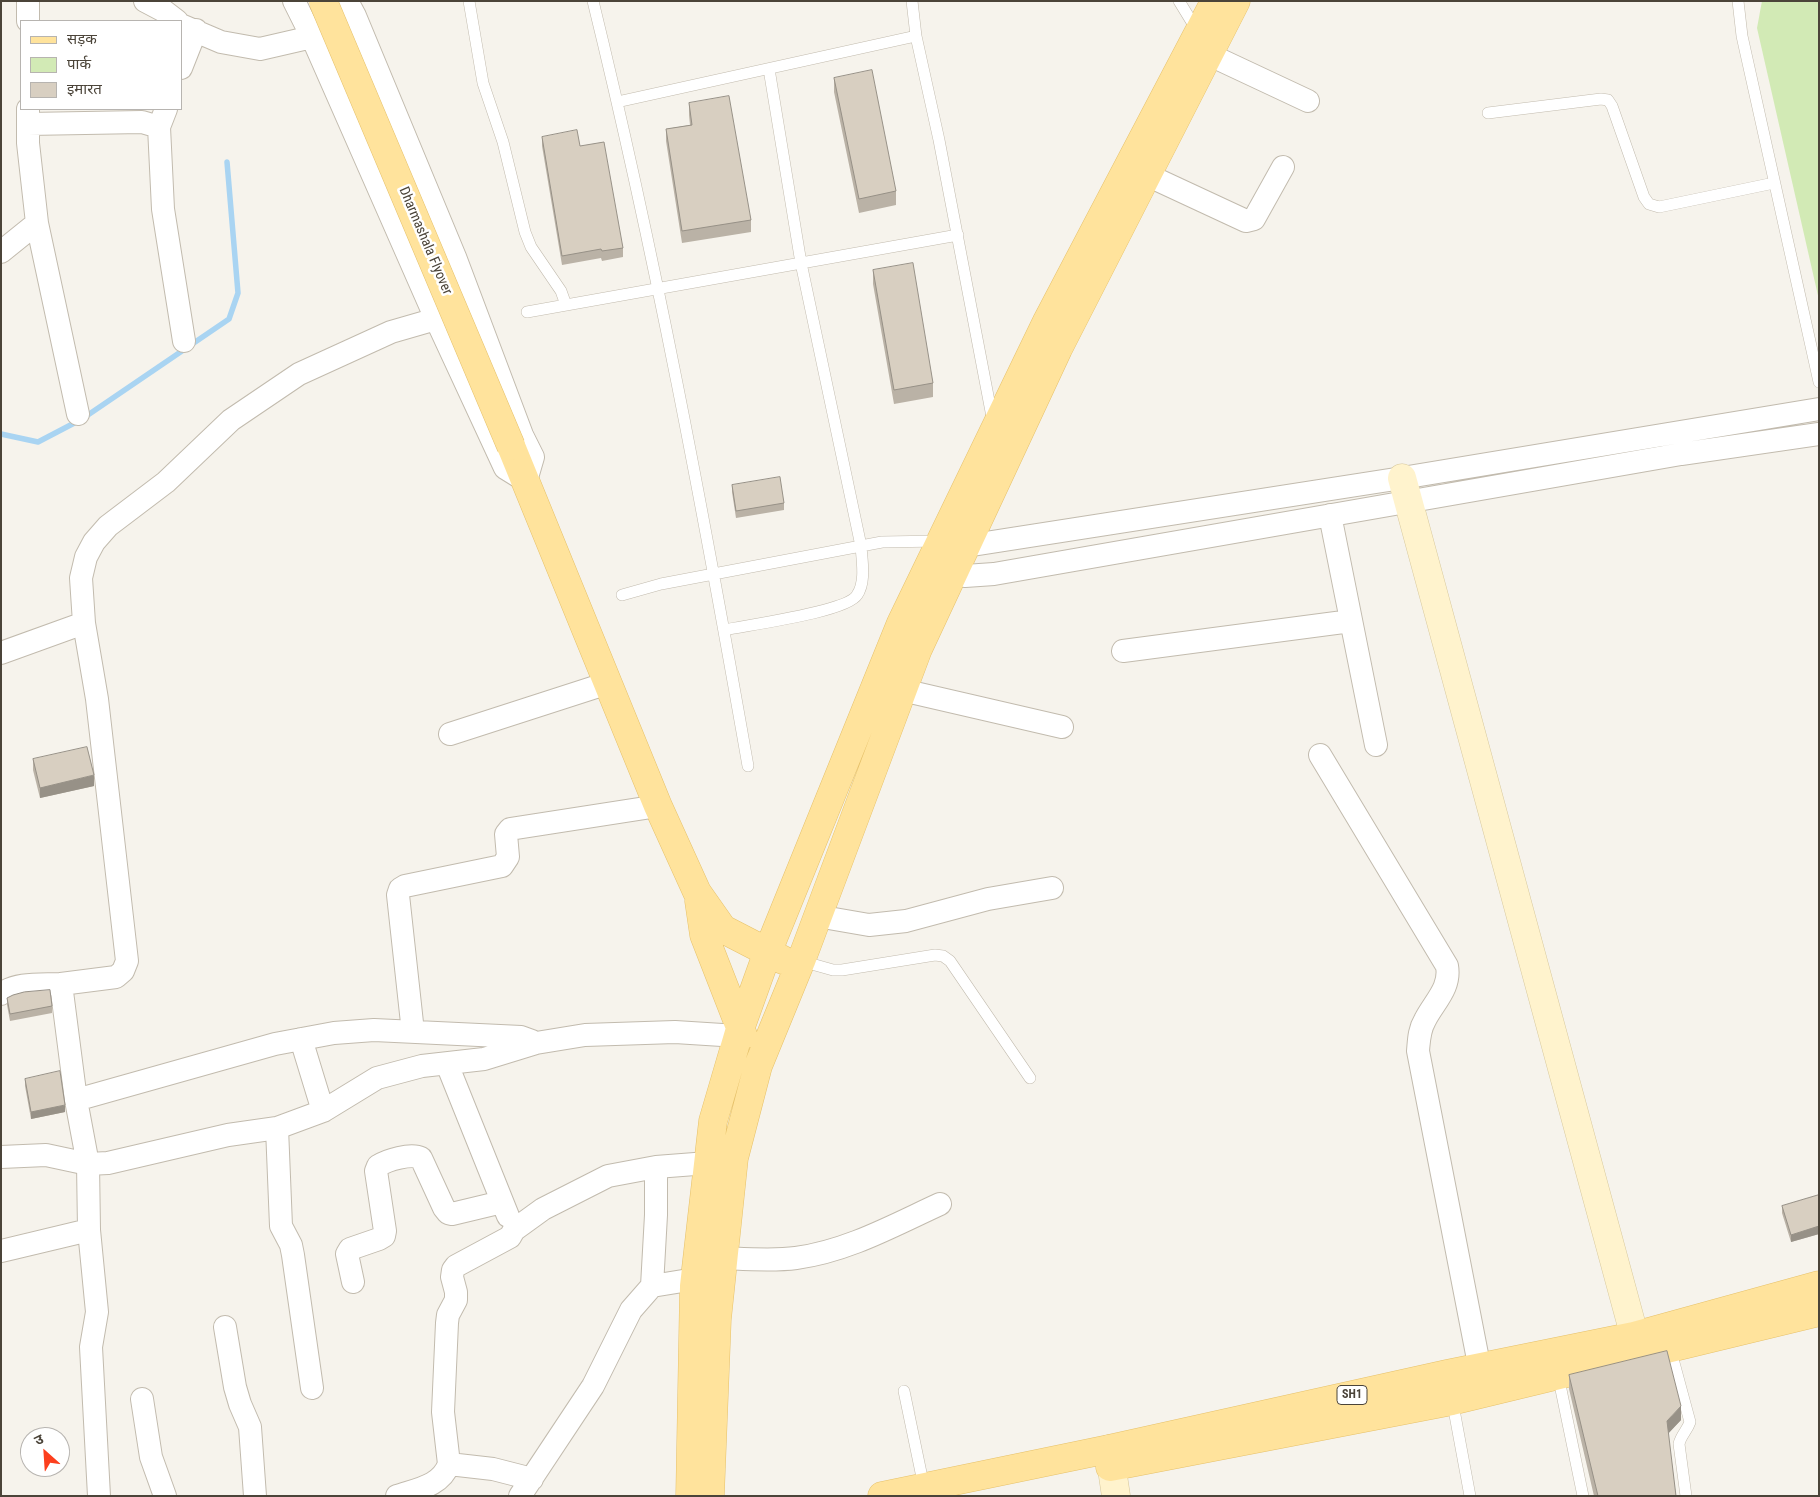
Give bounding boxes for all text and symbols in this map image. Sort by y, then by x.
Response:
legend [20,20,182,110]
text: सड़क [67,30,97,48]
text: पार्क [67,55,91,73]
text: इमारत [67,80,102,98]
street label: Dharmashala Flyover [395,185,455,297]
road number: SH1 [1337,1386,1367,1404]
north arrow [20,1427,70,1477]
text: उ [32,1430,46,1448]

